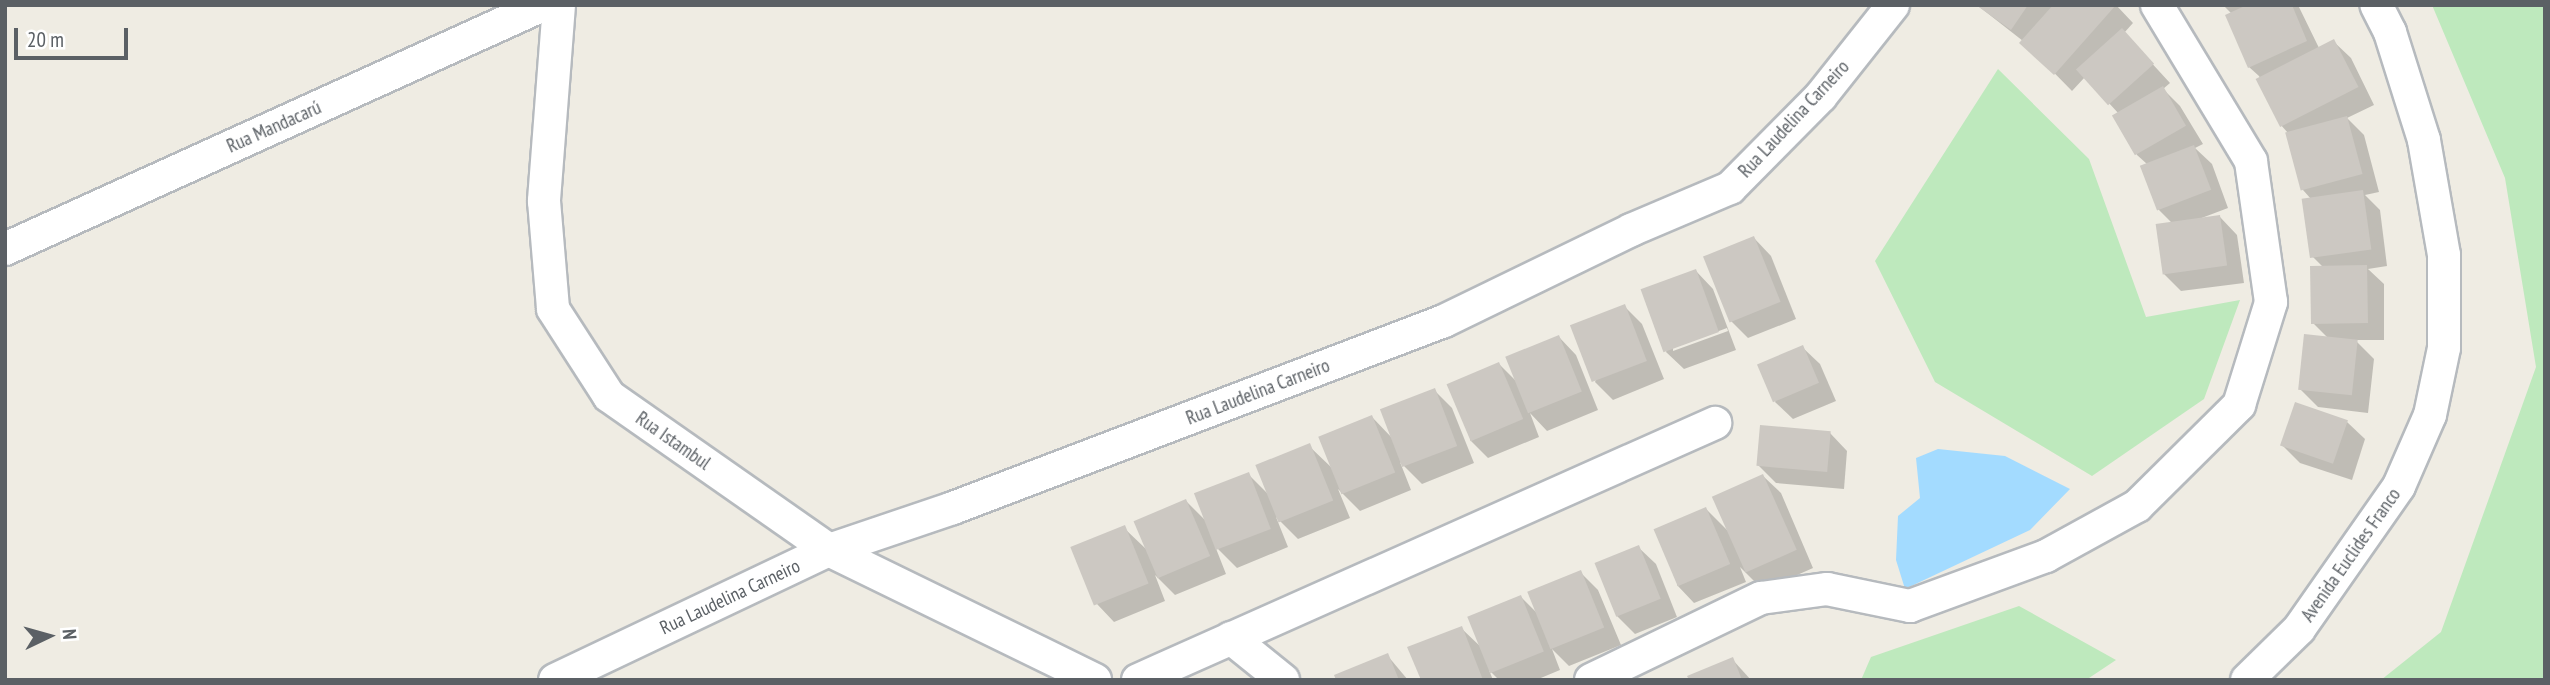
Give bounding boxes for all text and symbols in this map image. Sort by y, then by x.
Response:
scale bar [18,14,131,58]
text: 20 m [27,26,64,53]
street label: Rua Laudelina Carneiro [1734,56,1854,182]
street label: Rua Mandacarú [223,96,325,158]
street label: Rua Laudelina Carneiro [1183,354,1333,430]
street label: Rua Istambul [631,407,715,475]
street label: Avenida Euclides Franco [2296,484,2406,626]
street label: Rua Laudelina Carneiro [656,555,804,639]
north arrow [14,601,84,671]
text: N [58,628,82,640]

